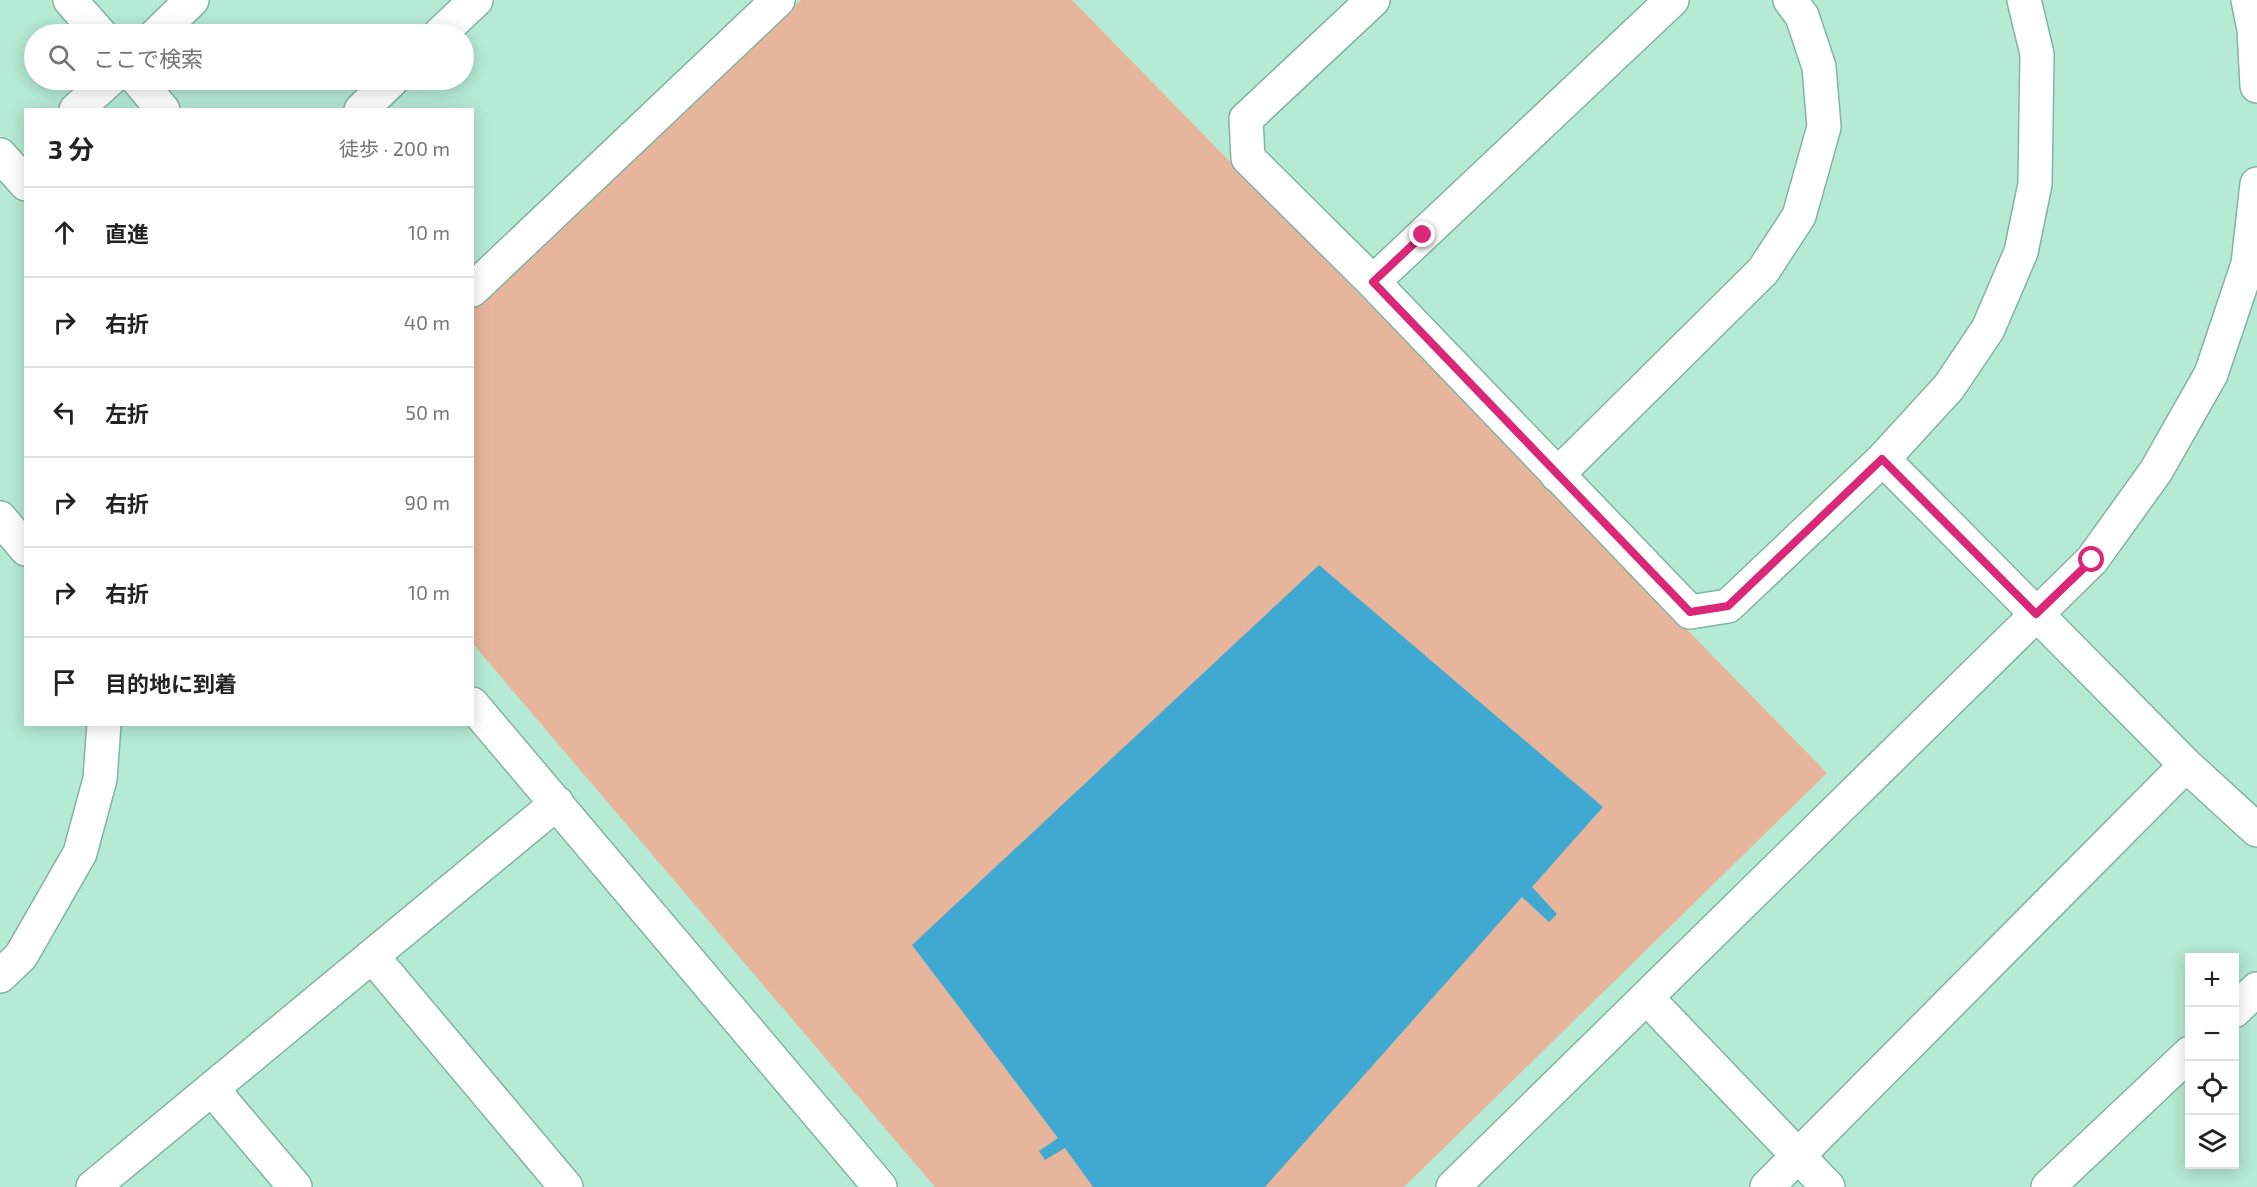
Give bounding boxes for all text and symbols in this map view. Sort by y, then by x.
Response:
search box [24,24,474,90]
icon: search [45,41,78,74]
text: ここで検索 [93,45,203,71]
text: 3 分 [48,133,94,164]
text: 徒歩 · 200 m [339,136,450,160]
icon: ahead [48,216,81,249]
text: 直進 [105,220,149,246]
text: 10 m [408,220,450,244]
route end [1409,221,1435,247]
icon: right [48,306,81,339]
text: 右折 [105,310,149,336]
text: 40 m [404,310,450,334]
icon: left [48,396,81,429]
text: 左折 [105,400,149,426]
text: 50 m [405,400,450,424]
icon: right [48,486,81,519]
text: 右折 [105,490,149,516]
text: 90 m [405,490,450,514]
route start [2078,546,2104,572]
icon: right [48,576,81,609]
text: 右折 [105,580,149,606]
text: 10 m [408,580,450,604]
icon: arrive [48,666,81,699]
text: 目的地に到着 [105,670,237,696]
map controls [2185,953,2239,1169]
button: + [2185,953,2239,1007]
button: − [2185,1007,2239,1061]
button: locate [2185,1061,2239,1115]
button: layers [2185,1115,2239,1169]

